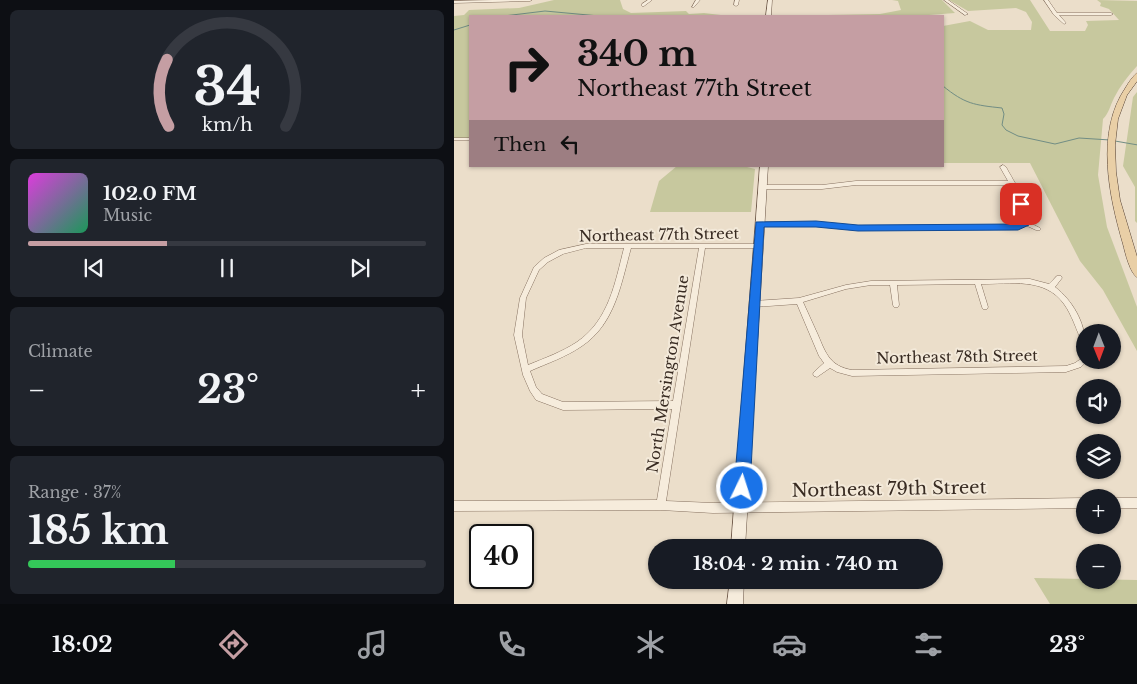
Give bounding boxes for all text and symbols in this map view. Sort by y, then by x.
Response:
text: 340 m [577,32,697,75]
icon: right [494,35,559,100]
text: 34 [193,55,261,119]
text: Northeast 77th Street [577,75,812,102]
text: km/h [202,114,252,136]
icon: left [556,130,584,158]
text: Then [494,133,546,156]
text: 102.0 FM [103,182,197,205]
pin [1000,183,1042,225]
icon: arrive [1007,190,1035,218]
text: Music [103,205,152,225]
street label: Northeast 77th Street [579,224,740,245]
icon: previous [80,254,108,282]
icon: pause [213,254,241,282]
icon: next [346,254,374,282]
street label: North Mersington Avenue [642,274,693,474]
north arrow [1076,324,1122,369]
map controls [1076,324,1121,589]
text: Climate [28,341,93,361]
street label: Northeast 78th Street [876,346,1038,367]
text: 23° [197,366,259,413]
text: − [28,373,46,408]
text: + [411,373,426,408]
button: sound [1076,379,1121,424]
button: layers [1076,434,1121,479]
position arrow [715,461,767,513]
street label: Northeast 79th Street [791,476,987,502]
text: Range · 37% [28,482,122,502]
button: + [1076,489,1121,534]
text: 185 km [28,507,169,554]
speed limit sign: 40 [469,524,534,589]
button: − [1076,544,1121,589]
text: 18:04 · 2 min · 740 m [693,552,898,575]
icon: directions [216,627,251,662]
icon: music [355,627,390,662]
icon: phone [494,627,529,662]
icon: climate [633,627,668,662]
icon: car [772,627,807,662]
icon: filters [911,627,946,662]
text: 18:02 [52,631,113,658]
text: 23° [1049,631,1085,658]

